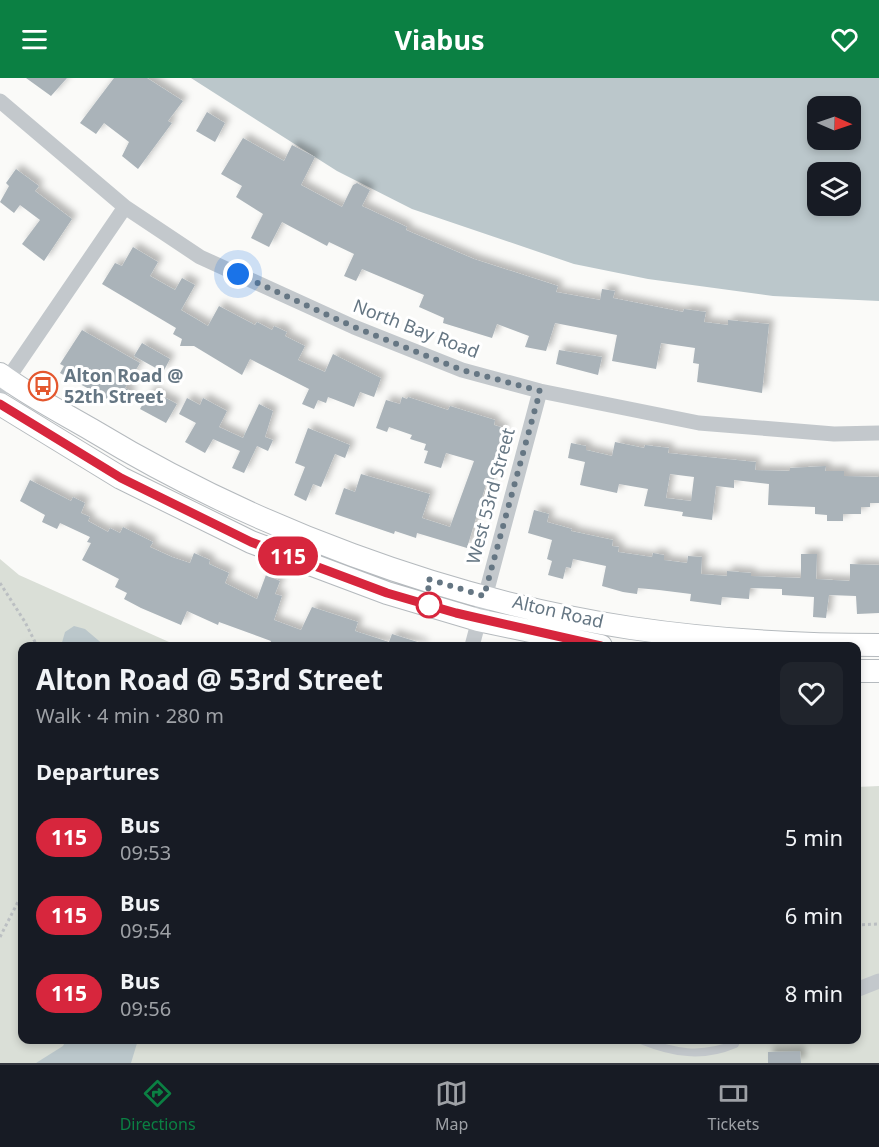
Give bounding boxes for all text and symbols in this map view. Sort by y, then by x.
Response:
text: Viabus [395,21,484,58]
icon: menu [18,23,51,56]
icon: heart [828,23,861,56]
north arrow [807,96,861,150]
map controls [807,96,861,216]
button: layers [807,162,861,216]
your location [223,259,253,289]
street label: North Bay Road [350,293,483,363]
place label: Alton Road @ 52th Street [64,363,183,408]
bus stop icon: Alton Road @ 52th Street [27,370,59,402]
street label: West 53rd Street [460,425,520,566]
line badge: 115 [254,536,322,576]
text: 115 [270,542,306,570]
street label: Alton Road [510,589,606,633]
unlabelled marker [416,592,442,618]
text: Alton Road @ 53rd Street [36,660,383,698]
button: heart [780,662,843,725]
text: Walk · 4 min · 280 m [36,702,224,729]
text: Departures [36,756,160,786]
text: Bus [120,809,160,839]
text: 5 min [785,822,843,852]
text: 115 [51,823,87,851]
text: 09:53 [120,839,171,866]
text: Bus [120,887,160,917]
text: 6 min [785,900,843,930]
text: 115 [51,901,87,929]
text: 09:54 [120,917,171,944]
text: Bus [120,965,160,995]
text: 8 min [785,978,843,1008]
text: 115 [51,979,87,1007]
text: 09:56 [120,995,171,1022]
tab: Directions [120,1077,196,1135]
tab: Map [435,1077,468,1135]
tab: Tickets [708,1077,759,1135]

